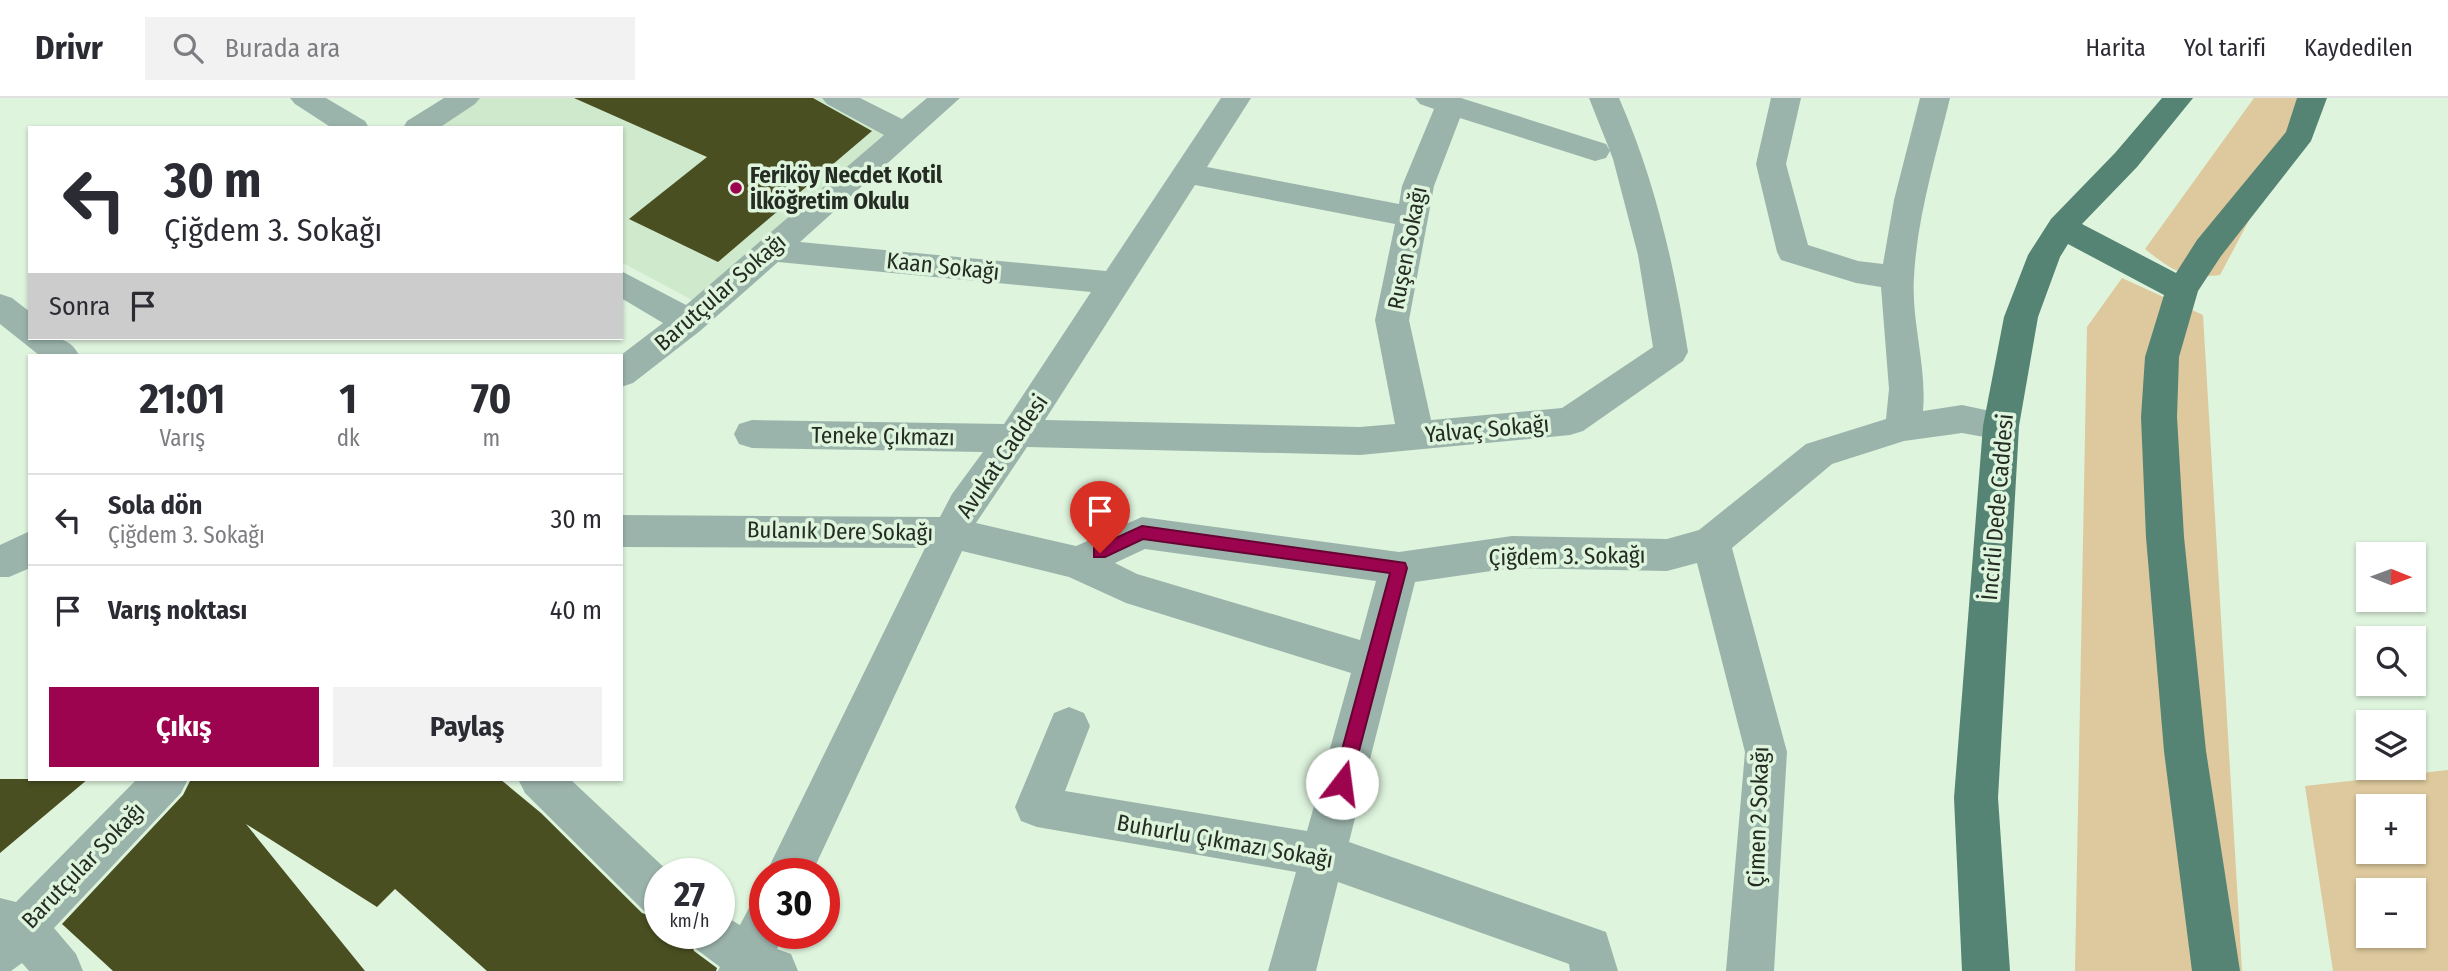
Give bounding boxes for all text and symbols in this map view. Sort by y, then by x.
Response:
search box [145,17,635,80]
text: Drivr [35,28,103,68]
icon: search [169,29,207,67]
text: Burada ara [225,33,340,64]
text: Harita [2086,34,2146,62]
text: Yol tarifi [2184,34,2266,62]
text: Kaydedilen [2304,34,2413,62]
text: 30 m [164,151,262,210]
icon: left [49,154,140,245]
place label: Feriköy Necdet Kotil İlköğretim Okulu [750,161,943,215]
marker: Feriköy Necdet Kotil İlköğretim Okulu [728,180,744,196]
street label: Ruşen Sokağı [1381,184,1433,312]
text: Çiğdem 3. Sokağı [164,211,382,249]
street label: Barutçular Sokağı [649,227,791,357]
street label: Kaan Sokağı [885,246,1001,286]
icon: arrive [124,287,162,325]
text: Sonra [49,291,110,322]
text: 21:01 [139,374,225,424]
text: 1 [339,374,357,424]
text: 70 [471,374,512,424]
street label: Avukat Caddesi [950,389,1054,523]
street label: Yalvaç Sokağı [1424,410,1550,448]
street label: İncirli Dede Caddesi [1975,412,2019,602]
street label: Teneke Çıkmazı [811,421,955,451]
text: Varış [159,424,205,452]
text: dk [337,424,360,452]
text: m [482,424,500,452]
pin [1070,481,1130,553]
text: Sola dön [108,490,202,521]
icon: arrive [1081,492,1119,530]
icon: left [49,501,87,539]
text: 30 m [551,504,602,535]
street label: Bulanık Dere Sokağı [747,515,933,547]
text: Çiğdem 3. Sokağı [108,521,265,549]
street label: Çiğdem 3. Sokağı [1488,541,1646,571]
north arrow [2356,542,2426,612]
map controls [2356,542,2426,948]
icon: arrive [49,592,87,630]
text: Varış noktası [108,595,247,626]
text: 40 m [550,595,602,626]
button: search [2356,626,2426,696]
button: Çıkış [49,687,319,767]
button: Paylaş [333,687,602,767]
button: layers [2356,710,2426,780]
position arrow [1305,746,1379,820]
street label: Çimen 2 Sokağı [1742,746,1774,888]
button: + [2356,794,2426,864]
street label: Barutçular Sokağı [16,796,150,934]
street label: Buhurlu Çıkmazı Sokağı [1115,808,1335,874]
speed limit sign: 30 [749,858,840,949]
text: 27 [674,873,705,915]
button: − [2356,878,2426,948]
text: km/h [669,910,710,932]

